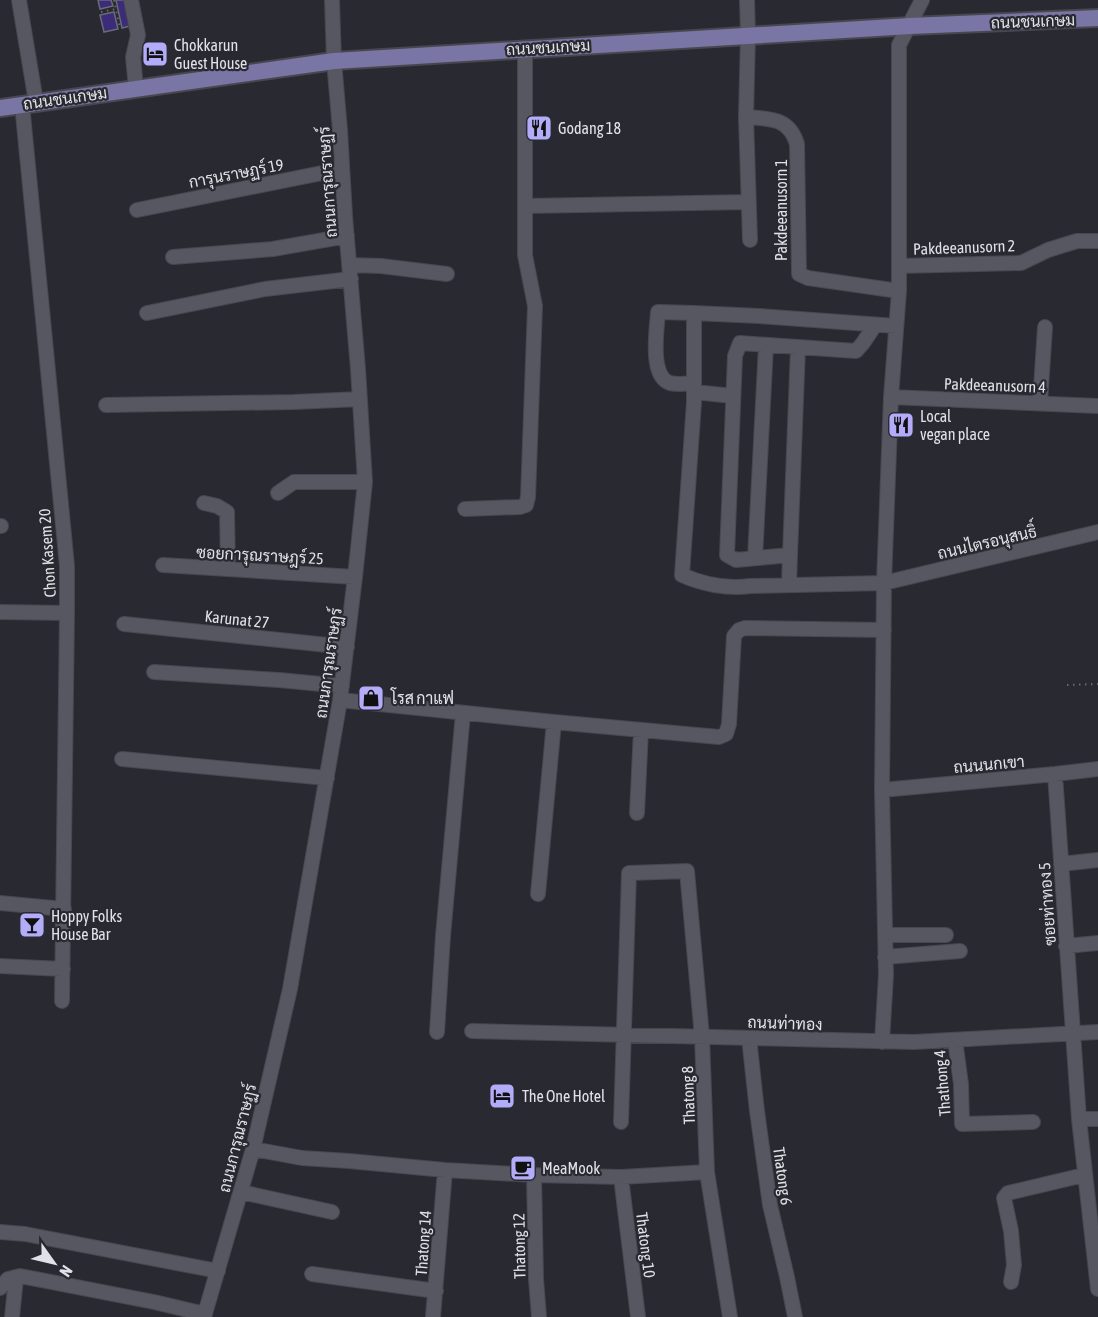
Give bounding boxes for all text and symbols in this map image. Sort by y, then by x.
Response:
street label: ถนนชนเกษม [991,11,1075,31]
place label: Chokkarun Guest House [174,36,247,72]
street label: ถนนชนเกษม [505,36,591,58]
hotel icon: Chokkarun Guest House [140,39,170,69]
street label: ถนนชนเกษม [22,83,108,113]
restaurant icon: Godang 18 [524,113,554,143]
place label: Godang 18 [558,119,621,138]
street label: ถนนการุณราษฏร์ [311,125,343,238]
street label: การุนราษฏร์ 19 [187,152,285,194]
street label: Pakdeeanusorn 1 [772,159,790,261]
street label: Pakdeeanusorn 2 [913,236,1015,258]
street label: Pakdeeanusorn 4 [944,374,1046,396]
place label: Local vegan place [920,407,990,444]
restaurant icon: Local vegan place [886,410,916,440]
street label: Chon Kasem 20 [35,508,59,598]
street label: ถนนไตรอนุสนธิ์ [935,517,1039,565]
street label: ซอยการุณราษฎร์ 25 [196,540,324,570]
street label: ถนนการุณราษฏร์ [308,606,348,720]
street label: Karunat 27 [204,607,270,631]
shop icon: โรส กาแฟ [356,683,386,713]
place label: โรส กาแฟ [390,687,454,707]
street label: ถนนนกเขา [953,752,1025,776]
street label: ซอยท่าทอง 5 [1034,862,1059,946]
place label: Hoppy Folks House Bar [51,907,123,943]
bar icon: Hoppy Folks House Bar [17,910,47,940]
street label: ถนนท่าทอง [747,1012,823,1033]
street label: Thathong 4 [930,1049,955,1117]
street label: Thatong 8 [678,1066,699,1124]
street label: ถนนการุณราษฏร์ [212,1081,262,1195]
hotel icon: The One Hotel [487,1081,517,1111]
place label: The One Hotel [522,1087,606,1105]
street label: Thatong 6 [769,1146,796,1206]
cafe icon: MeaMook [508,1153,538,1183]
place label: MeaMook [542,1159,600,1177]
street label: Thatong 14 [412,1210,435,1276]
street label: Thatong 10 [632,1211,659,1279]
street label: Thatong 12 [509,1213,530,1279]
north arrow [24,1233,84,1293]
text: N [56,1262,77,1280]

